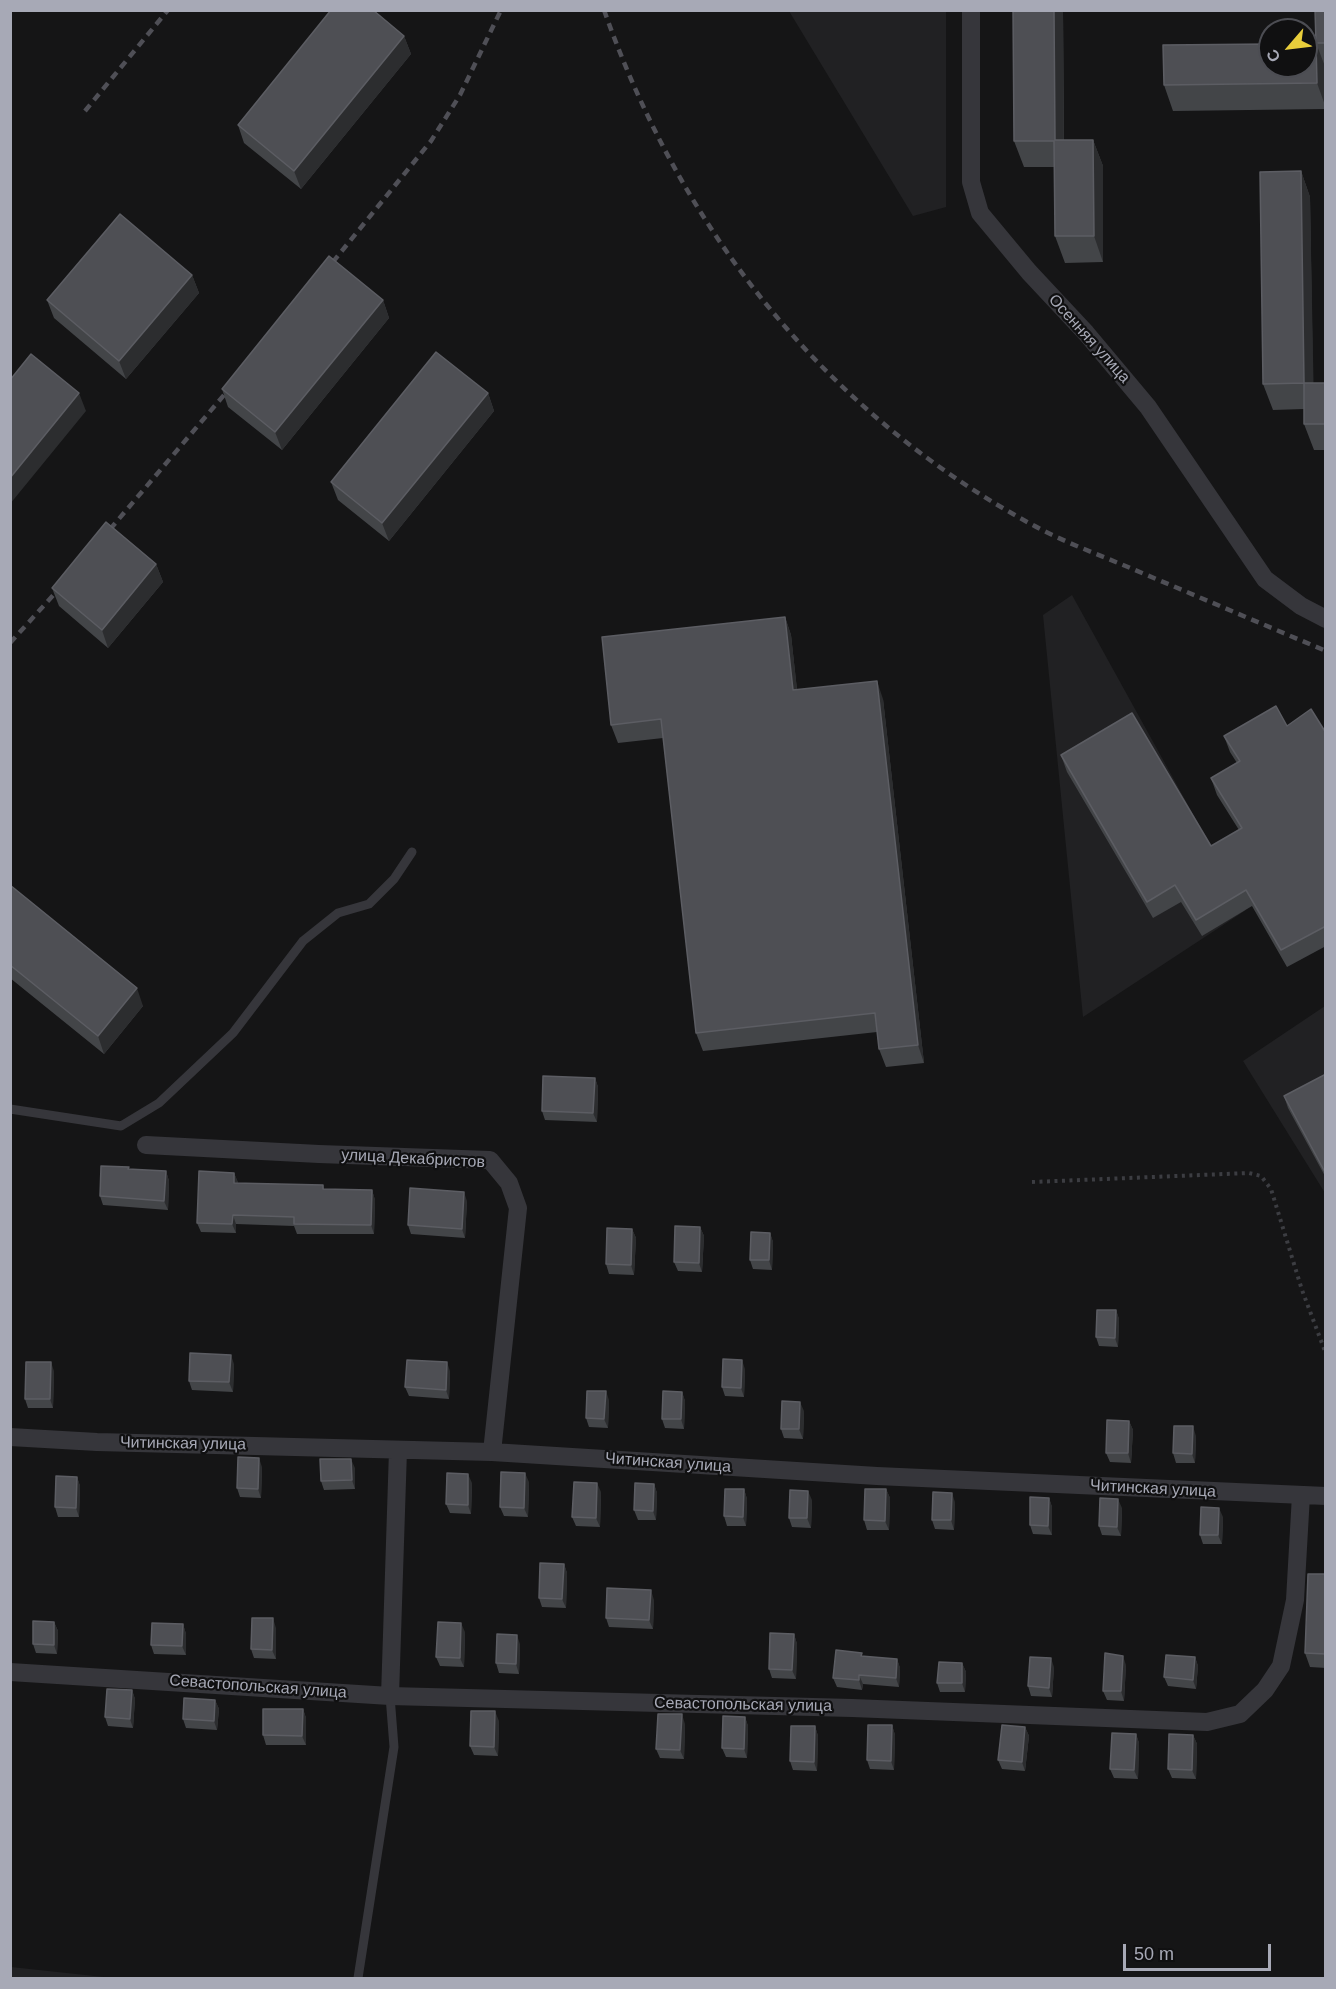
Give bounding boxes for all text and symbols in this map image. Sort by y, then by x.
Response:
north arrow [1258,18,1318,78]
text: С [1263,47,1284,65]
street label: Осенняя улица [1044,291,1134,387]
street label: улица Декабристов [341,1146,485,1172]
street label: Читинская улица [120,1433,246,1455]
street label: Читинская улица [604,1449,732,1477]
street label: Читинская улица [1090,1476,1216,1502]
street label: Севастопольская улица [169,1671,347,1703]
street label: Севастопольская улица [654,1694,832,1716]
scale bar [1126,1932,1274,1970]
text: 50 m [1134,1944,1174,1964]

